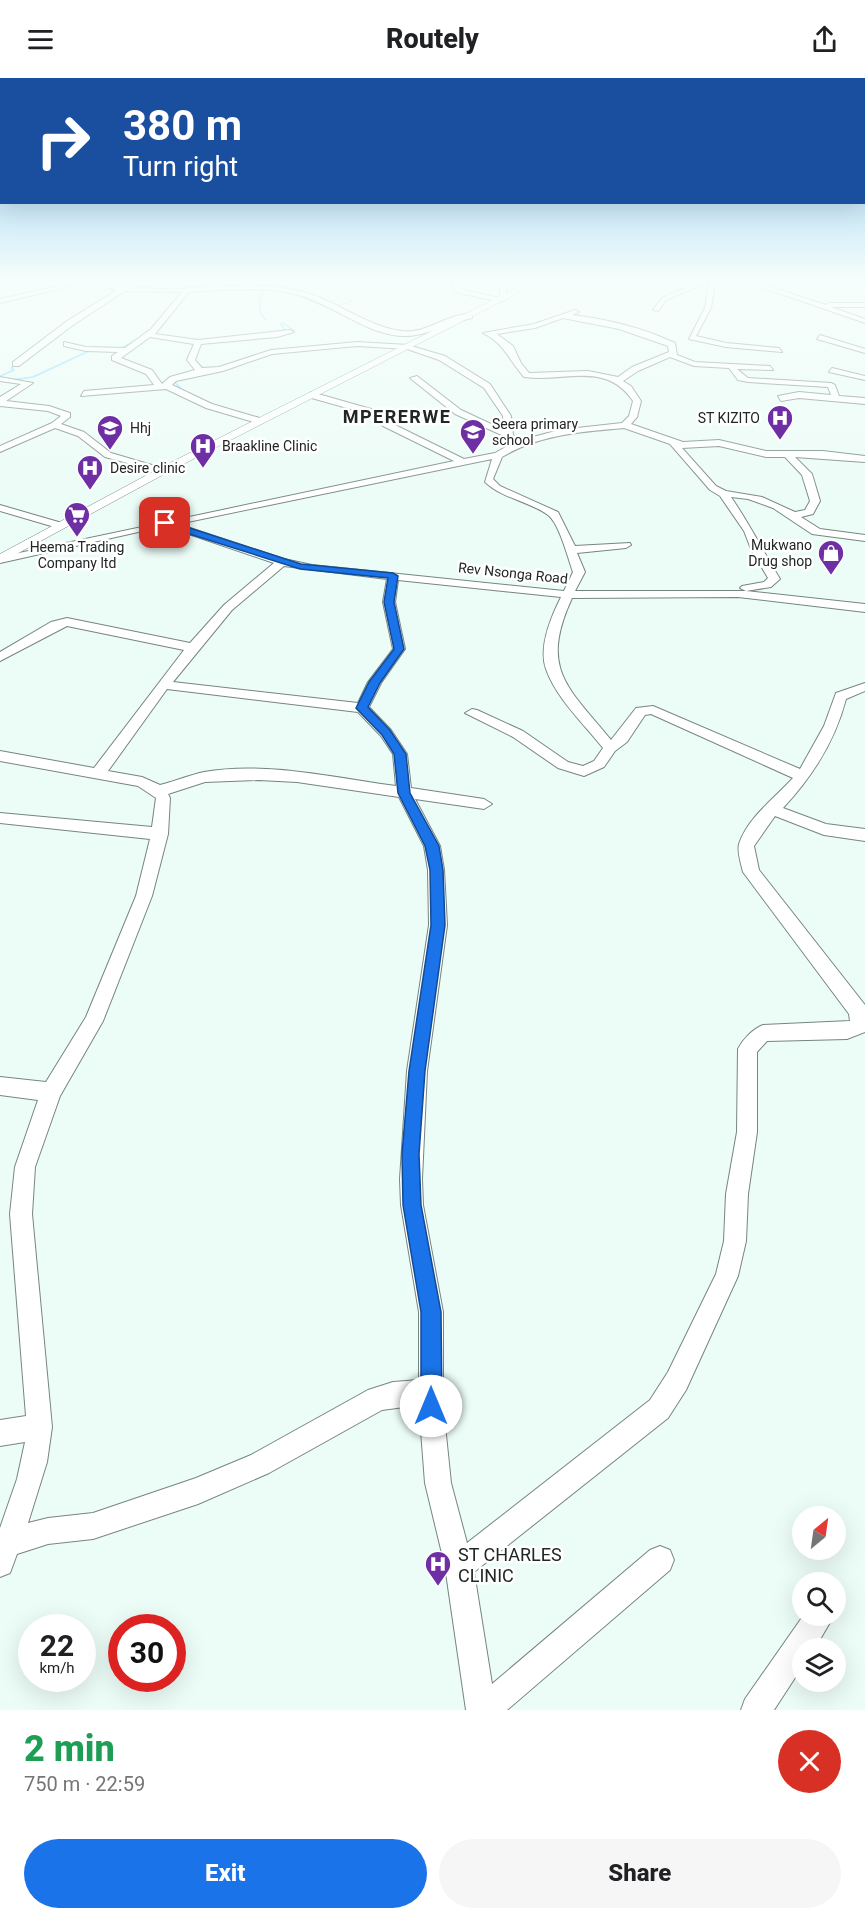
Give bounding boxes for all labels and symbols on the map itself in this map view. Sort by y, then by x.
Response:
hospital icon: ST KIZITO [765,403,795,441]
district label: MPERERWE [343,406,451,427]
place label: ST KIZITO [698,410,760,426]
school or university icon: Hhj [95,413,125,451]
place label: Seera primary school [492,416,578,448]
school or university icon: Seera primary school [458,417,488,455]
place label: Hhj [130,420,151,436]
hospital icon: Braakline Clinic [188,431,218,469]
place label: Braakline Clinic [222,438,317,454]
hospital icon: Desire clinic [75,453,105,491]
place label: Desire clinic [110,460,185,476]
pin [139,497,190,548]
supermarket icon: Heema Trading Company ltd [62,500,92,538]
place label: Mukwano Drug shop [748,537,812,569]
shop icon: Mukwano Drug shop [816,538,846,576]
place label: Heema Trading Company ltd [30,539,124,571]
street label: Rev Nsonga Road [457,559,569,587]
position arrow [399,1374,463,1438]
north arrow [792,1506,846,1560]
place label: ST CHARLES CLINIC [458,1544,562,1586]
hospital icon: ST CHARLES CLINIC [423,1549,453,1587]
speed limit sign: 30 [108,1614,186,1692]

